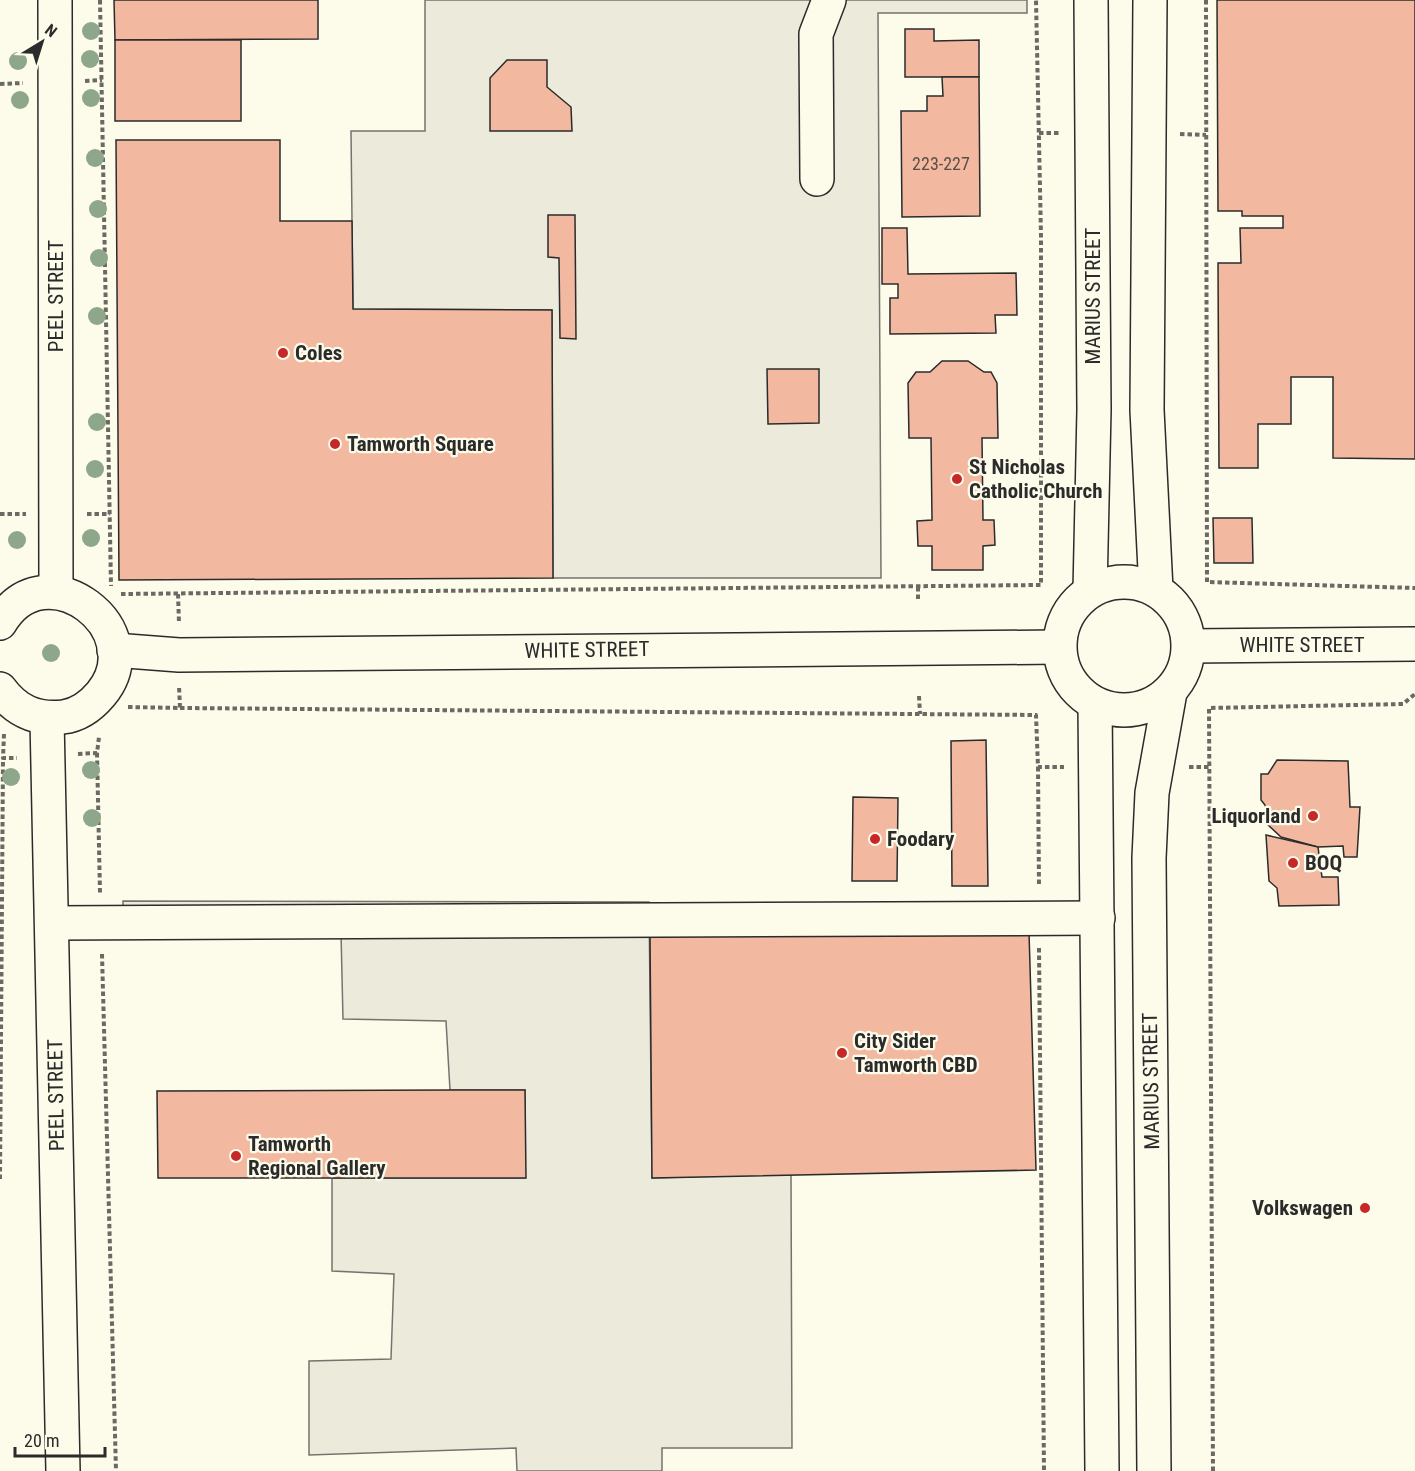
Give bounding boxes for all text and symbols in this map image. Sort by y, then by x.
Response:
north arrow [12,12,72,72]
text: N [41,20,61,41]
house number: 223-227 [912,153,970,174]
street label: MARIUS STREET [1081,227,1105,365]
street label: PEEL STREET [44,240,68,352]
place label: Coles [295,341,342,365]
marker: Coles [276,346,290,360]
place label: Tamworth Square [347,432,494,456]
marker: Tamworth Square [328,437,342,451]
place label: St Nicholas Catholic Church [969,455,1103,503]
marker: St Nicholas Catholic Church [950,472,964,486]
street label: WHITE STREET [1239,633,1365,657]
street label: WHITE STREET [524,637,650,663]
place label: Liquorland [1212,804,1301,828]
marker: Liquorland [1306,809,1320,823]
place label: Foodary [887,827,955,851]
marker: Foodary [868,832,882,846]
place label: BOQ [1305,851,1342,875]
marker: BOQ [1286,856,1300,870]
street label: MARIUS STREET [1138,1012,1164,1150]
place label: City Sider Tamworth CBD [854,1029,978,1077]
street label: PEEL STREET [43,1039,69,1151]
marker: City Sider Tamworth CBD [835,1046,849,1060]
place label: Tamworth Regional Gallery [248,1132,386,1180]
marker: Tamworth Regional Gallery [229,1149,243,1163]
place label: Volkswagen [1252,1196,1353,1220]
marker: Volkswagen [1358,1201,1372,1215]
scale bar [15,1420,105,1458]
text: 20 m [24,1430,59,1451]

